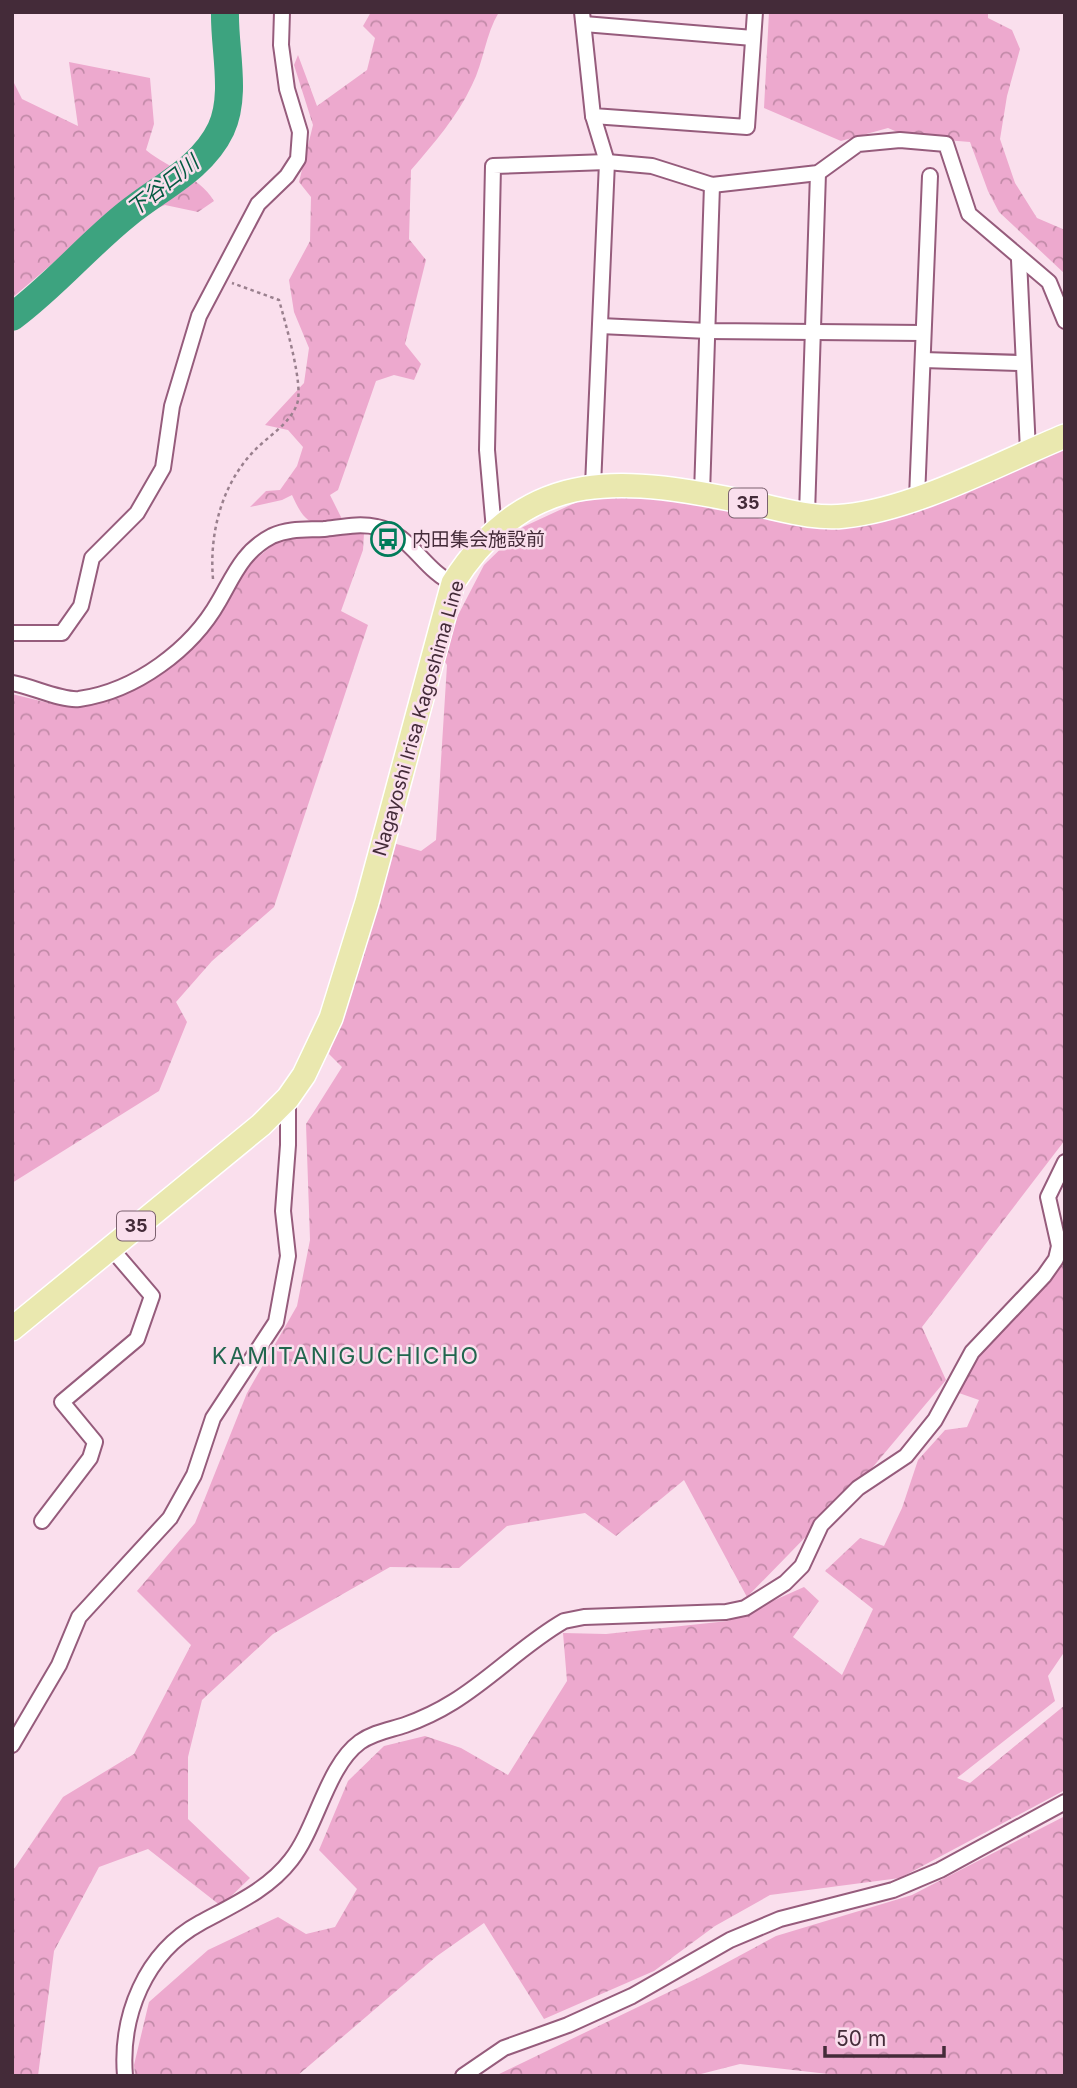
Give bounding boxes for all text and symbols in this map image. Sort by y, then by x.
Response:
water label: 下谷口川 [122,149,205,221]
road number: 35 [729,489,767,518]
bus stop icon: 内田集会施設前 [369,520,407,558]
place label: 内田集会施設前 [412,528,545,551]
street label: Nagayoshi Irisa Kagoshima Line [368,578,469,859]
road number: 35 [117,1212,155,1240]
district label: KAMITANIGUCHICHO [212,1342,480,1370]
scale bar [825,2014,944,2058]
text: 50 m [836,2026,886,2051]

